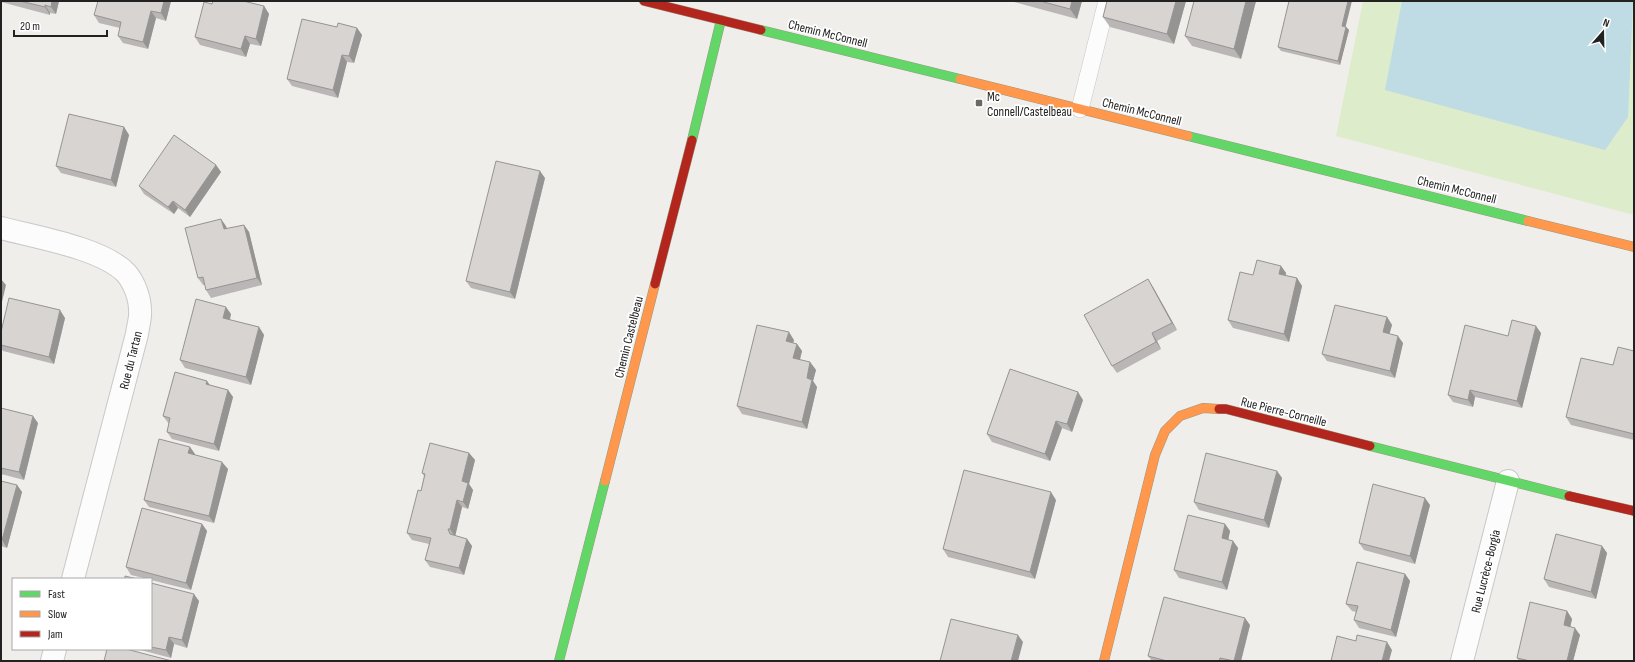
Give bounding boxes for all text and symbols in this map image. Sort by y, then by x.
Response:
scale bar [14,12,107,38]
north arrow [1583,12,1623,52]
street label: Chemin McConnell [786,16,869,52]
text: N [1601,16,1611,30]
text: 20 m [20,19,40,34]
place label: Mc Connell/Castelbeau [987,89,1072,120]
street label: Chemin McConnell [1100,94,1183,130]
marker: Mc Connell/Castelbeau [974,98,984,108]
street label: Chemin McConnell [1415,172,1498,208]
street label: Chemin Castelbeau [611,295,647,380]
street label: Rue du Tartan [116,329,146,391]
street label: Rue Pierre-Corneille [1239,394,1328,430]
street label: Rue Lucrèce-Borgia [1468,528,1504,614]
legend [12,578,152,650]
text: Fast [48,587,65,602]
text: Slow [48,607,67,622]
text: Jam [47,627,63,642]

